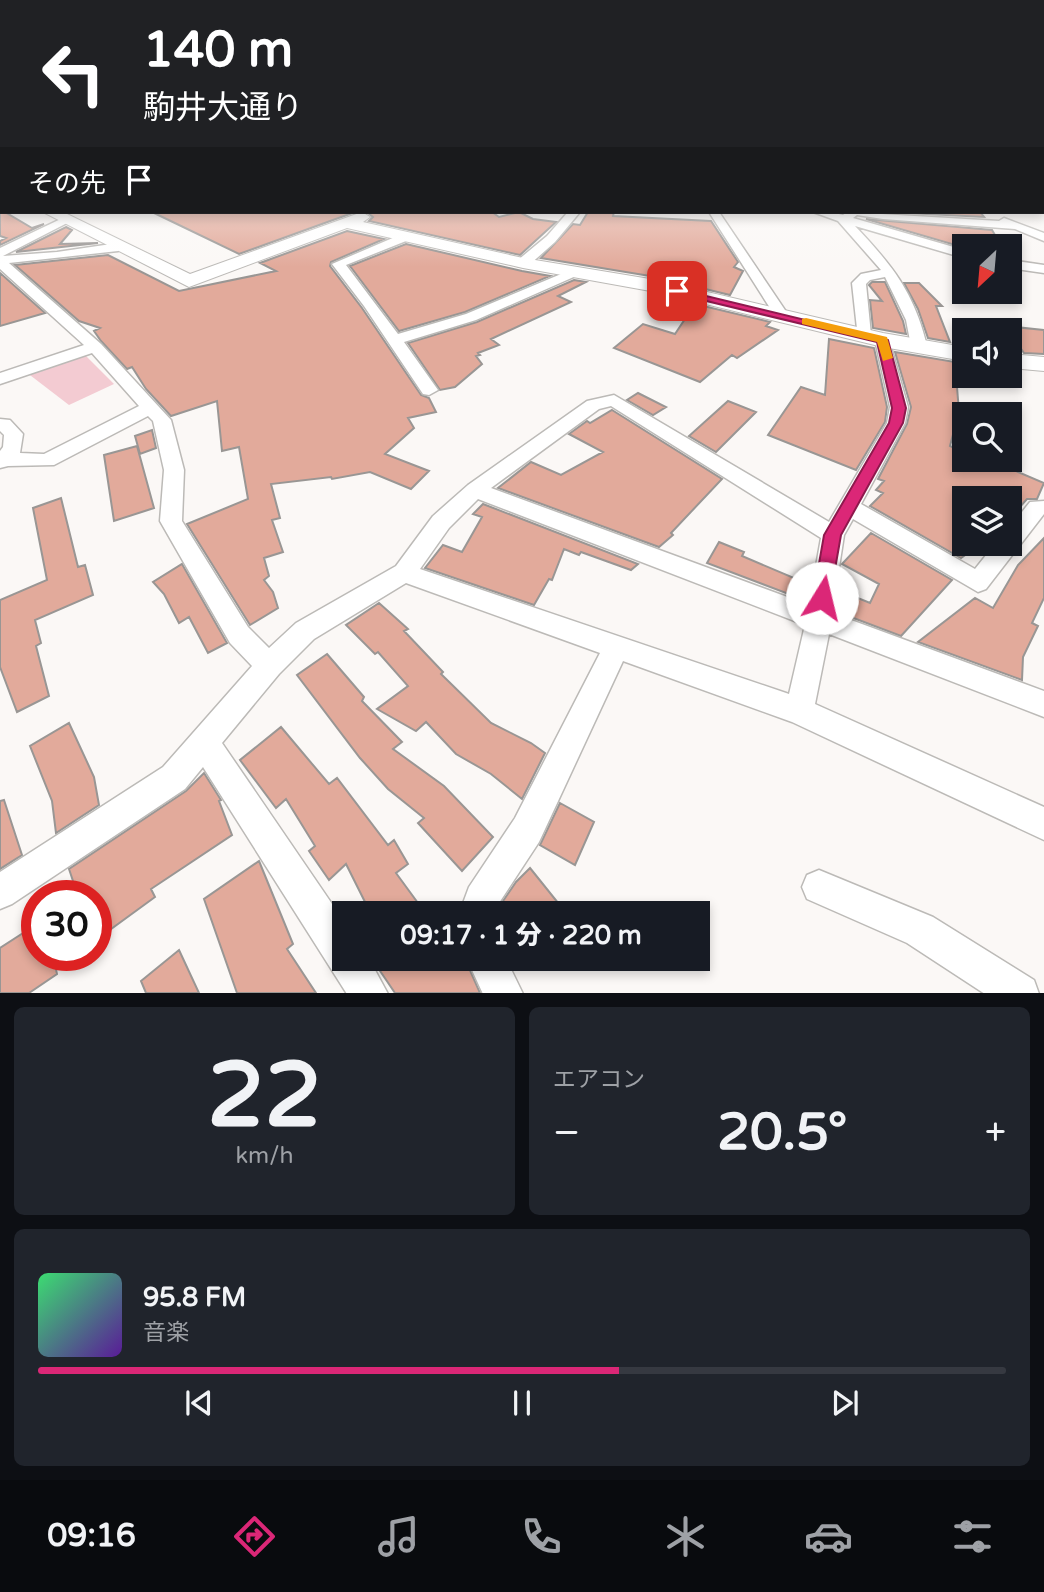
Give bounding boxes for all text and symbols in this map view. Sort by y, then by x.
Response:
text: 140 m [143,21,293,80]
icon: left [28,28,119,119]
text: 駒井大通り [143,89,303,127]
icon: arrive [120,161,158,199]
text: その先 [28,168,106,199]
north arrow [952,234,1022,304]
map controls [952,234,1022,556]
pin [647,261,707,321]
icon: arrive [658,272,696,310]
button: sound [952,318,1022,388]
button: search [952,402,1022,472]
button: layers [952,486,1022,556]
position arrow [785,561,859,635]
speed limit sign: 30 [21,880,112,971]
text: 09:17 · 1 分 · 220 m [400,920,642,951]
text: 22 [207,1041,322,1151]
text: エアコン [553,1066,645,1094]
text: 20.5° [717,1101,847,1164]
text: − [553,1110,580,1156]
text: + [985,1110,1006,1156]
text: km/h [236,1142,293,1170]
text: 95.8 FM [143,1282,246,1313]
text: 音楽 [143,1319,189,1347]
icon: previous [180,1384,218,1422]
icon: pause [503,1384,541,1422]
icon: next [826,1384,864,1422]
icon: directions [230,1512,279,1561]
icon: music [374,1512,423,1561]
icon: phone [517,1512,566,1561]
icon: climate [661,1512,710,1561]
icon: car [804,1512,853,1561]
icon: filters [948,1512,997,1561]
text: 09:16 [47,1517,136,1555]

